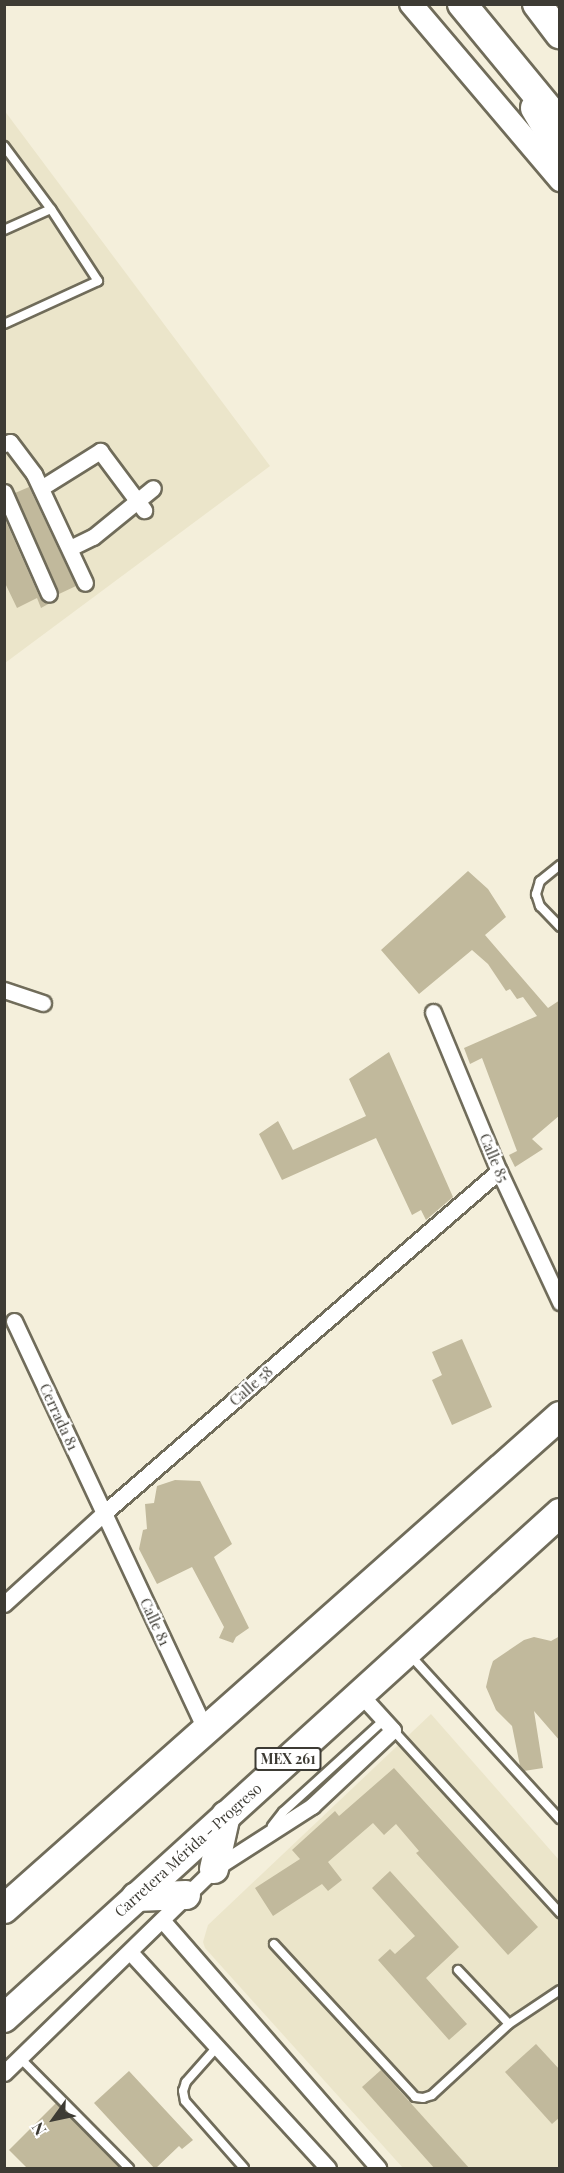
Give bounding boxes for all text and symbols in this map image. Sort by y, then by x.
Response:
street label: Calle 85 [476,1131,512,1185]
street label: Calle 58 [226,1362,276,1410]
street label: Cerrada 81 [36,1381,82,1453]
street label: Calle 81 [136,1595,174,1649]
road number: MEX 261 [254,1748,322,1770]
street label: Carretera Mérida - Progreso [111,1779,265,1921]
north arrow [24,2089,84,2149]
text: N [27,2119,50,2140]

